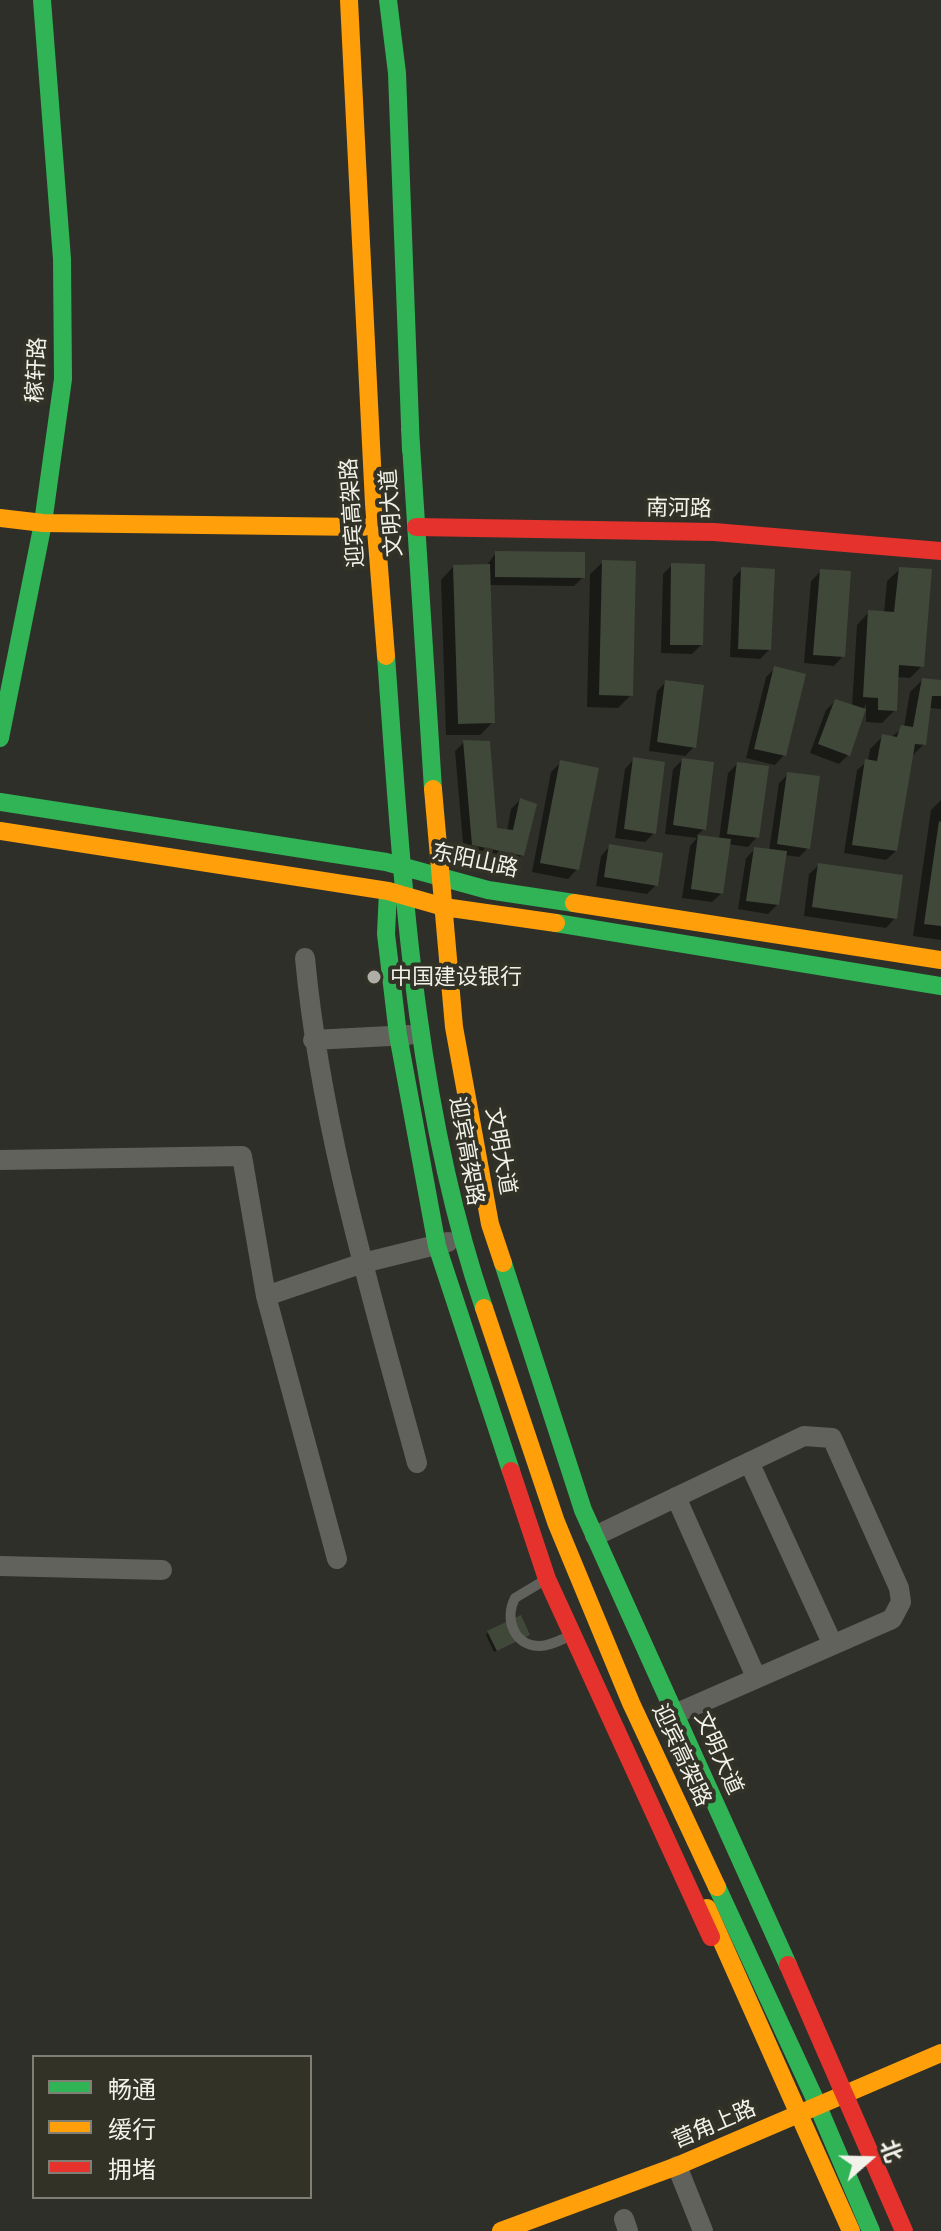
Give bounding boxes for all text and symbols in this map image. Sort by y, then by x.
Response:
street label: 稼轩路 [21,336,51,404]
street label: 迎宾高架路 [335,457,369,569]
street label: 文明大道 [375,468,407,558]
street label: 南河路 [646,494,712,522]
street label: 东阳山路 [429,838,521,882]
place label: 中国建设银行 [390,964,522,990]
marker: 中国建设银行 [365,968,383,986]
street label: 迎宾高架路 [444,1095,490,1207]
street label: 文明大道 [480,1105,522,1197]
street label: 迎宾高架路 [647,1700,717,1810]
street label: 文明大道 [689,1707,749,1799]
legend [32,2055,312,2199]
text: 畅通 [108,2074,156,2103]
street label: 营角上路 [668,2095,760,2153]
text: 缓行 [108,2114,156,2143]
north arrow [829,2119,909,2199]
text: 北 [876,2136,908,2166]
text: 拥堵 [108,2154,156,2183]

